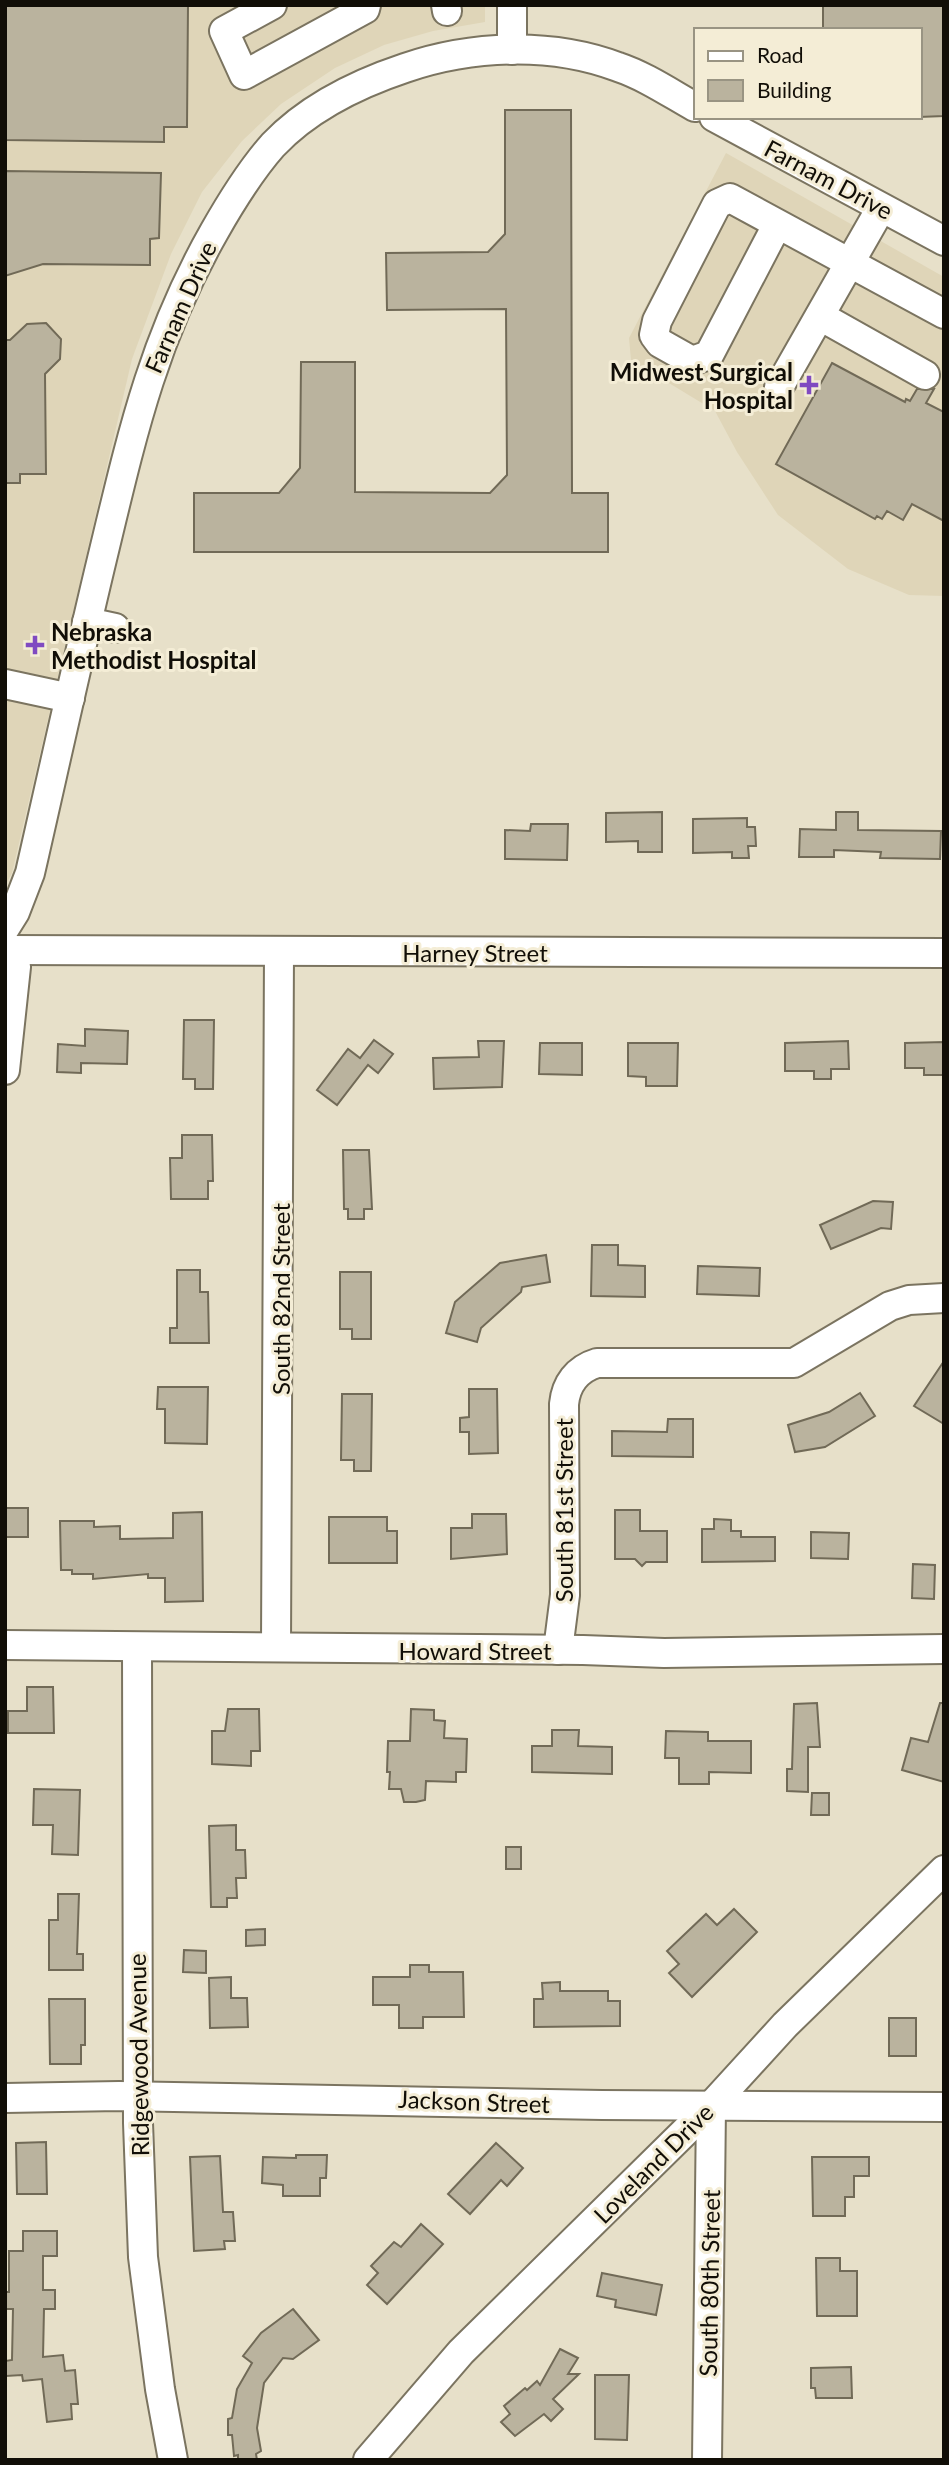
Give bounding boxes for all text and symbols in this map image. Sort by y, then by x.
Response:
legend [694,28,921,119]
text: Road [757,42,804,67]
text: Building [757,77,832,102]
street label: Farnam Drive [760,133,898,225]
street label: Farnam Drive [138,237,222,377]
place label: Midwest Surgical Hospital [610,357,793,414]
marker: Midwest Surgical Hospital [799,375,819,395]
place label: Nebraska Methodist Hospital [51,617,257,674]
marker: Nebraska Methodist Hospital [25,635,45,655]
street label: Harney Street [402,938,548,967]
street label: South 82nd Street [266,1203,295,1395]
street label: South 81st Street [549,1417,578,1602]
street label: Howard Street [398,1636,552,1665]
street label: Ridgewood Avenue [122,1953,154,2157]
street label: Jackson Street [398,2084,551,2118]
street label: Loveland Drive [587,2097,719,2229]
street label: South 80th Street [693,2189,725,2377]

